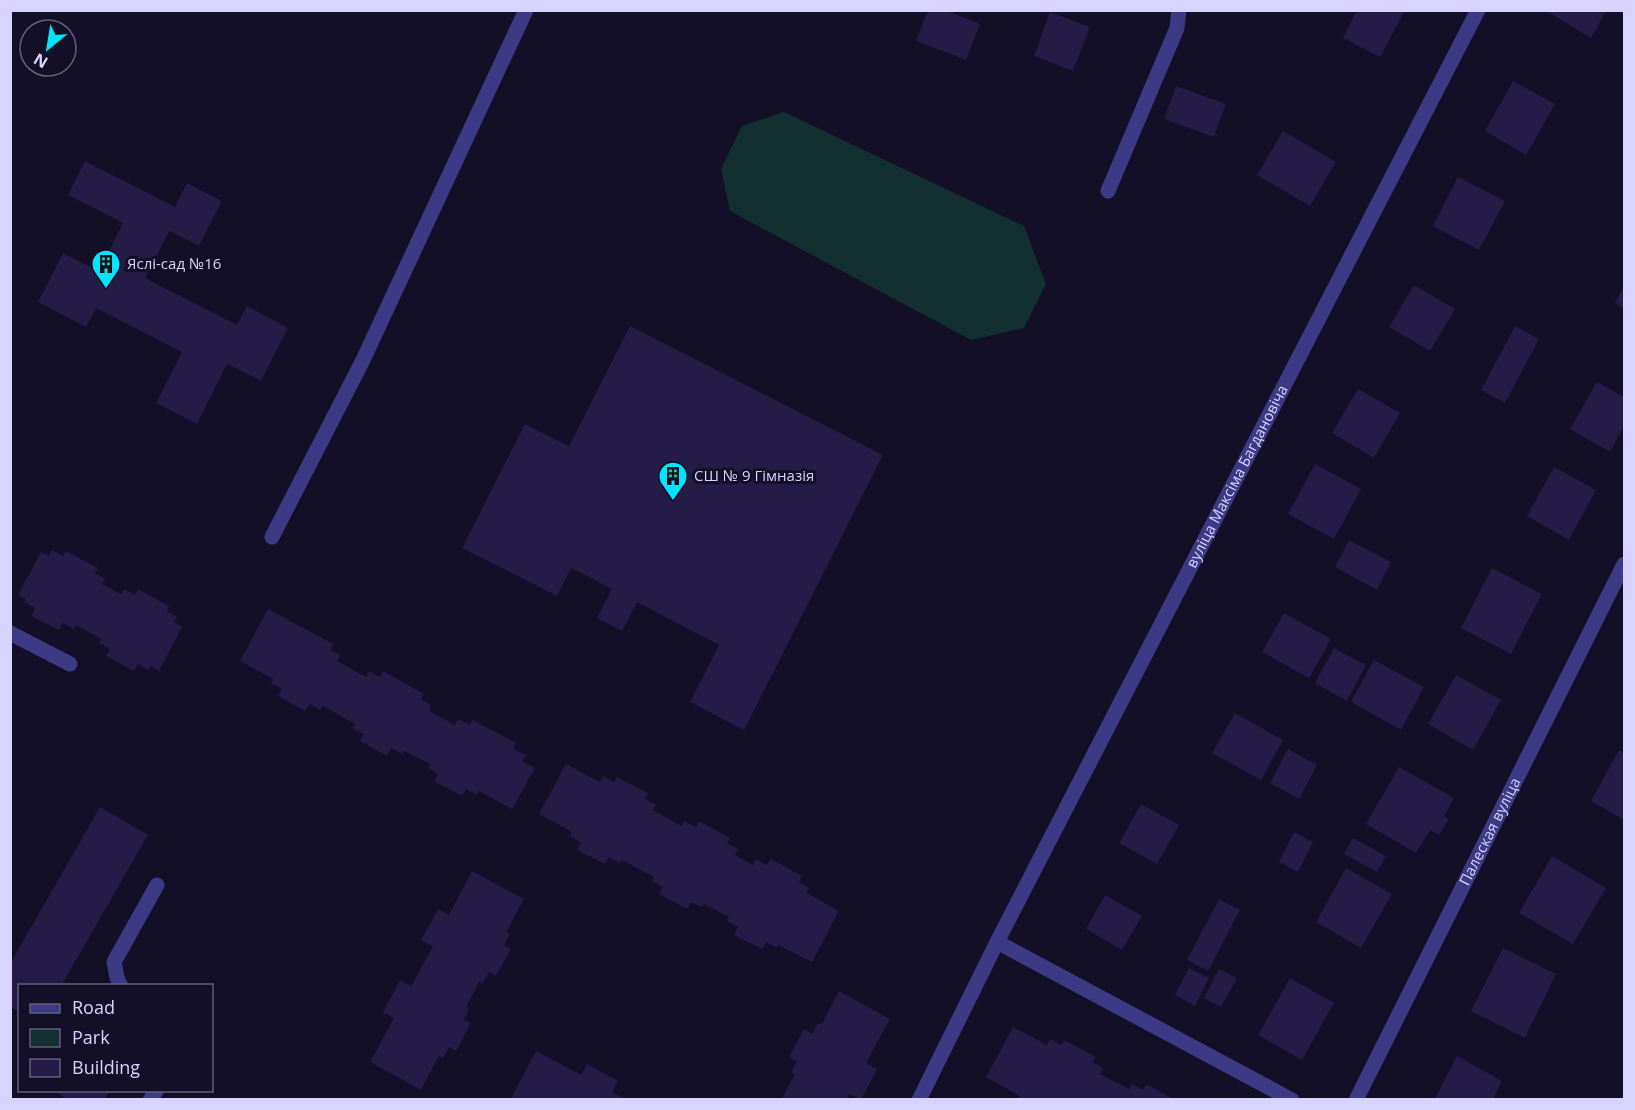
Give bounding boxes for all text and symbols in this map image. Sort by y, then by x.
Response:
north arrow [18,18,78,78]
text: N [29,48,52,74]
building icon: Яслі-сад №16 [90,248,122,290]
place label: Яслі-сад №16 [127,253,221,273]
street label: вуліца Максіма Багдановіча [1181,381,1292,571]
building icon: СШ № 9 Гімназія [657,460,689,502]
place label: СШ № 9 Гімназія [694,465,814,485]
street label: Палеская вуліца [1454,774,1525,888]
legend [18,984,213,1092]
text: Road [72,995,115,1019]
text: Park [72,1025,110,1049]
text: Building [72,1055,140,1079]

